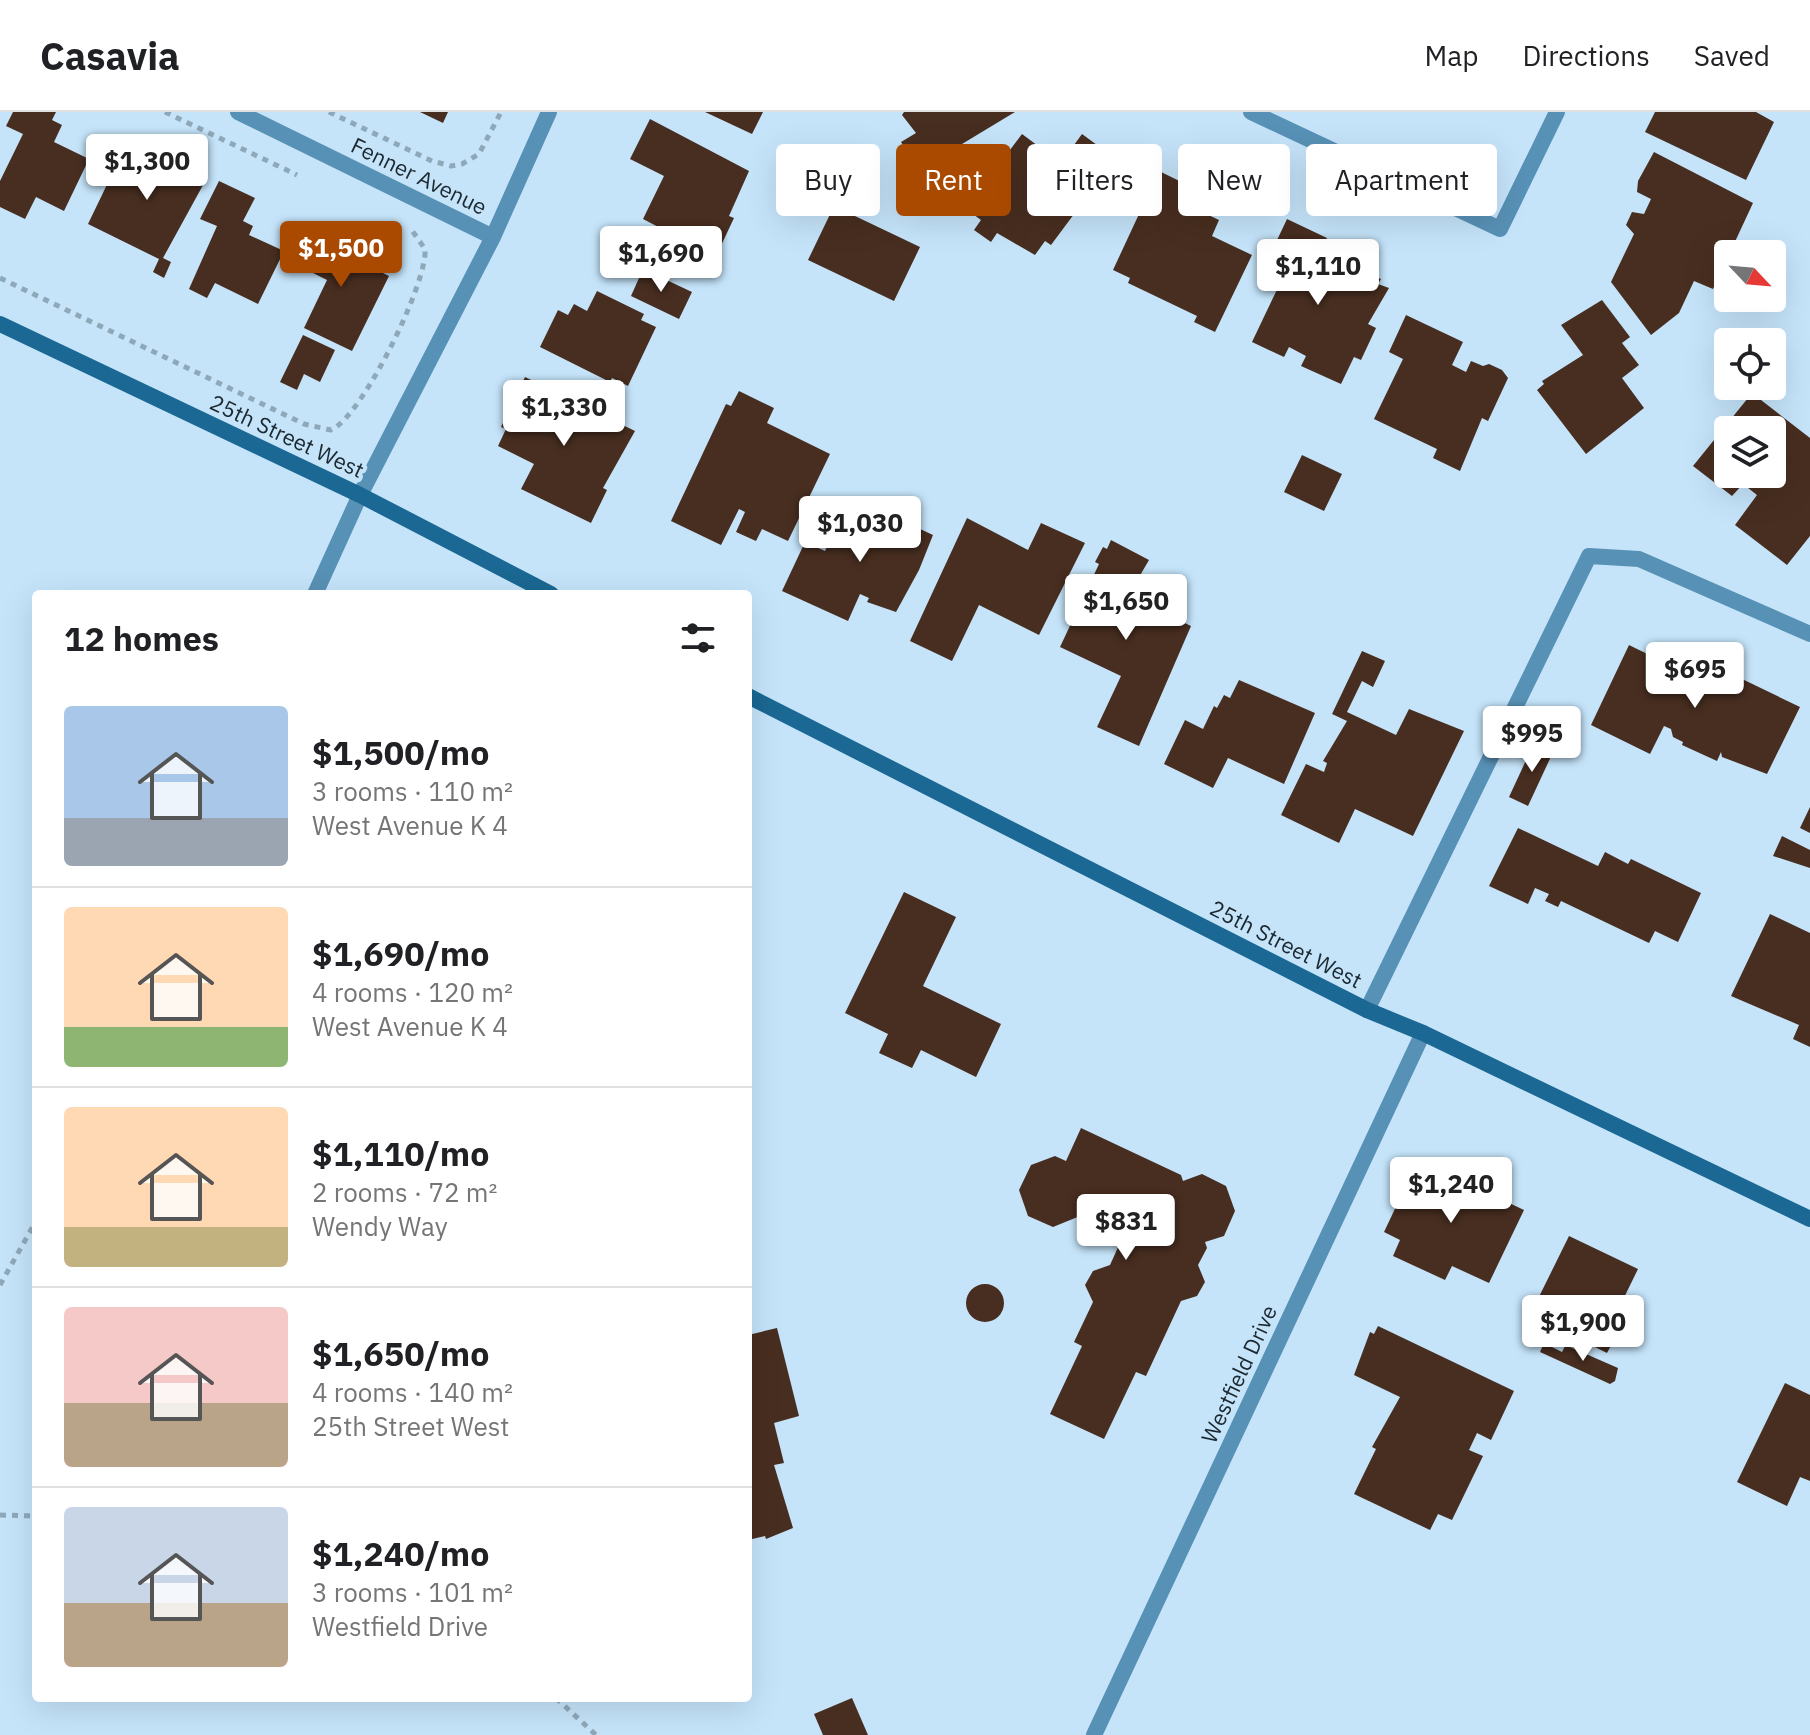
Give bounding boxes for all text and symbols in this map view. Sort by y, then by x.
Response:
text: Casavia [40,31,180,80]
text: Map [1424,37,1478,74]
text: Directions [1522,37,1650,74]
text: Saved [1694,37,1770,74]
street label: Fenner Avenue [347,130,492,221]
pin: $1,300 [82,134,212,202]
text: $1,300 [104,143,190,177]
chip: Buy [776,144,880,216]
chip: Rent [896,144,1011,216]
chip: Filters [1027,144,1162,216]
chip: New [1178,144,1290,216]
chip: Apartment [1306,144,1497,216]
pin: $1,500 [276,221,406,289]
pin: $1,690 [596,226,726,294]
text: $1,500 [298,230,384,264]
text: $1,690 [618,235,704,269]
pin: $1,110 [1253,239,1383,307]
north arrow [1714,240,1786,312]
map controls [1714,240,1786,488]
text: $1,110 [1275,248,1361,282]
button: locate [1714,328,1786,400]
pin: $1,330 [499,380,629,448]
street label: 25th Street West [205,387,369,484]
text: $1,330 [521,389,607,423]
button: layers [1714,416,1786,488]
pin: $1,030 [795,496,925,564]
text: $1,030 [817,505,903,539]
pin: $1,650 [1061,574,1191,642]
text: $1,650 [1083,583,1169,617]
text: 12 homes [64,616,219,660]
icon: filters [676,616,720,660]
pin: $695 [1648,642,1742,710]
text: $695 [1664,651,1726,685]
pin: $995 [1485,706,1579,774]
text: $995 [1501,715,1563,749]
text: $1,500/mo [312,730,489,774]
icon: home [128,738,224,834]
text: 3 rooms · 110 m² [312,774,513,808]
text: West Avenue K 4 [312,808,508,842]
street label: 25th Street West [1205,893,1367,994]
text: $1,690/mo [312,931,489,975]
icon: home [128,939,224,1035]
text: 4 rooms · 120 m² [312,975,513,1009]
text: West Avenue K 4 [312,1009,508,1043]
text: $1,110/mo [312,1131,489,1175]
icon: home [128,1139,224,1235]
pin: $1,240 [1386,1157,1516,1225]
text: $1,240 [1408,1166,1494,1200]
text: 2 rooms · 72 m² [312,1175,497,1209]
pin: $831 [1079,1194,1173,1262]
text: $831 [1095,1203,1157,1237]
text: Wendy Way [312,1209,448,1243]
pin: $1,900 [1518,1295,1648,1363]
street label: Westfield Drive [1194,1300,1283,1447]
text: $1,900 [1540,1304,1626,1338]
text: $1,650/mo [312,1331,489,1375]
icon: home [128,1339,224,1435]
text: 4 rooms · 140 m² [312,1375,513,1409]
text: 25th Street West [312,1409,509,1443]
text: $1,240/mo [312,1531,489,1575]
icon: home [128,1539,224,1635]
text: 3 rooms · 101 m² [312,1575,513,1609]
text: Westfield Drive [312,1609,488,1643]

